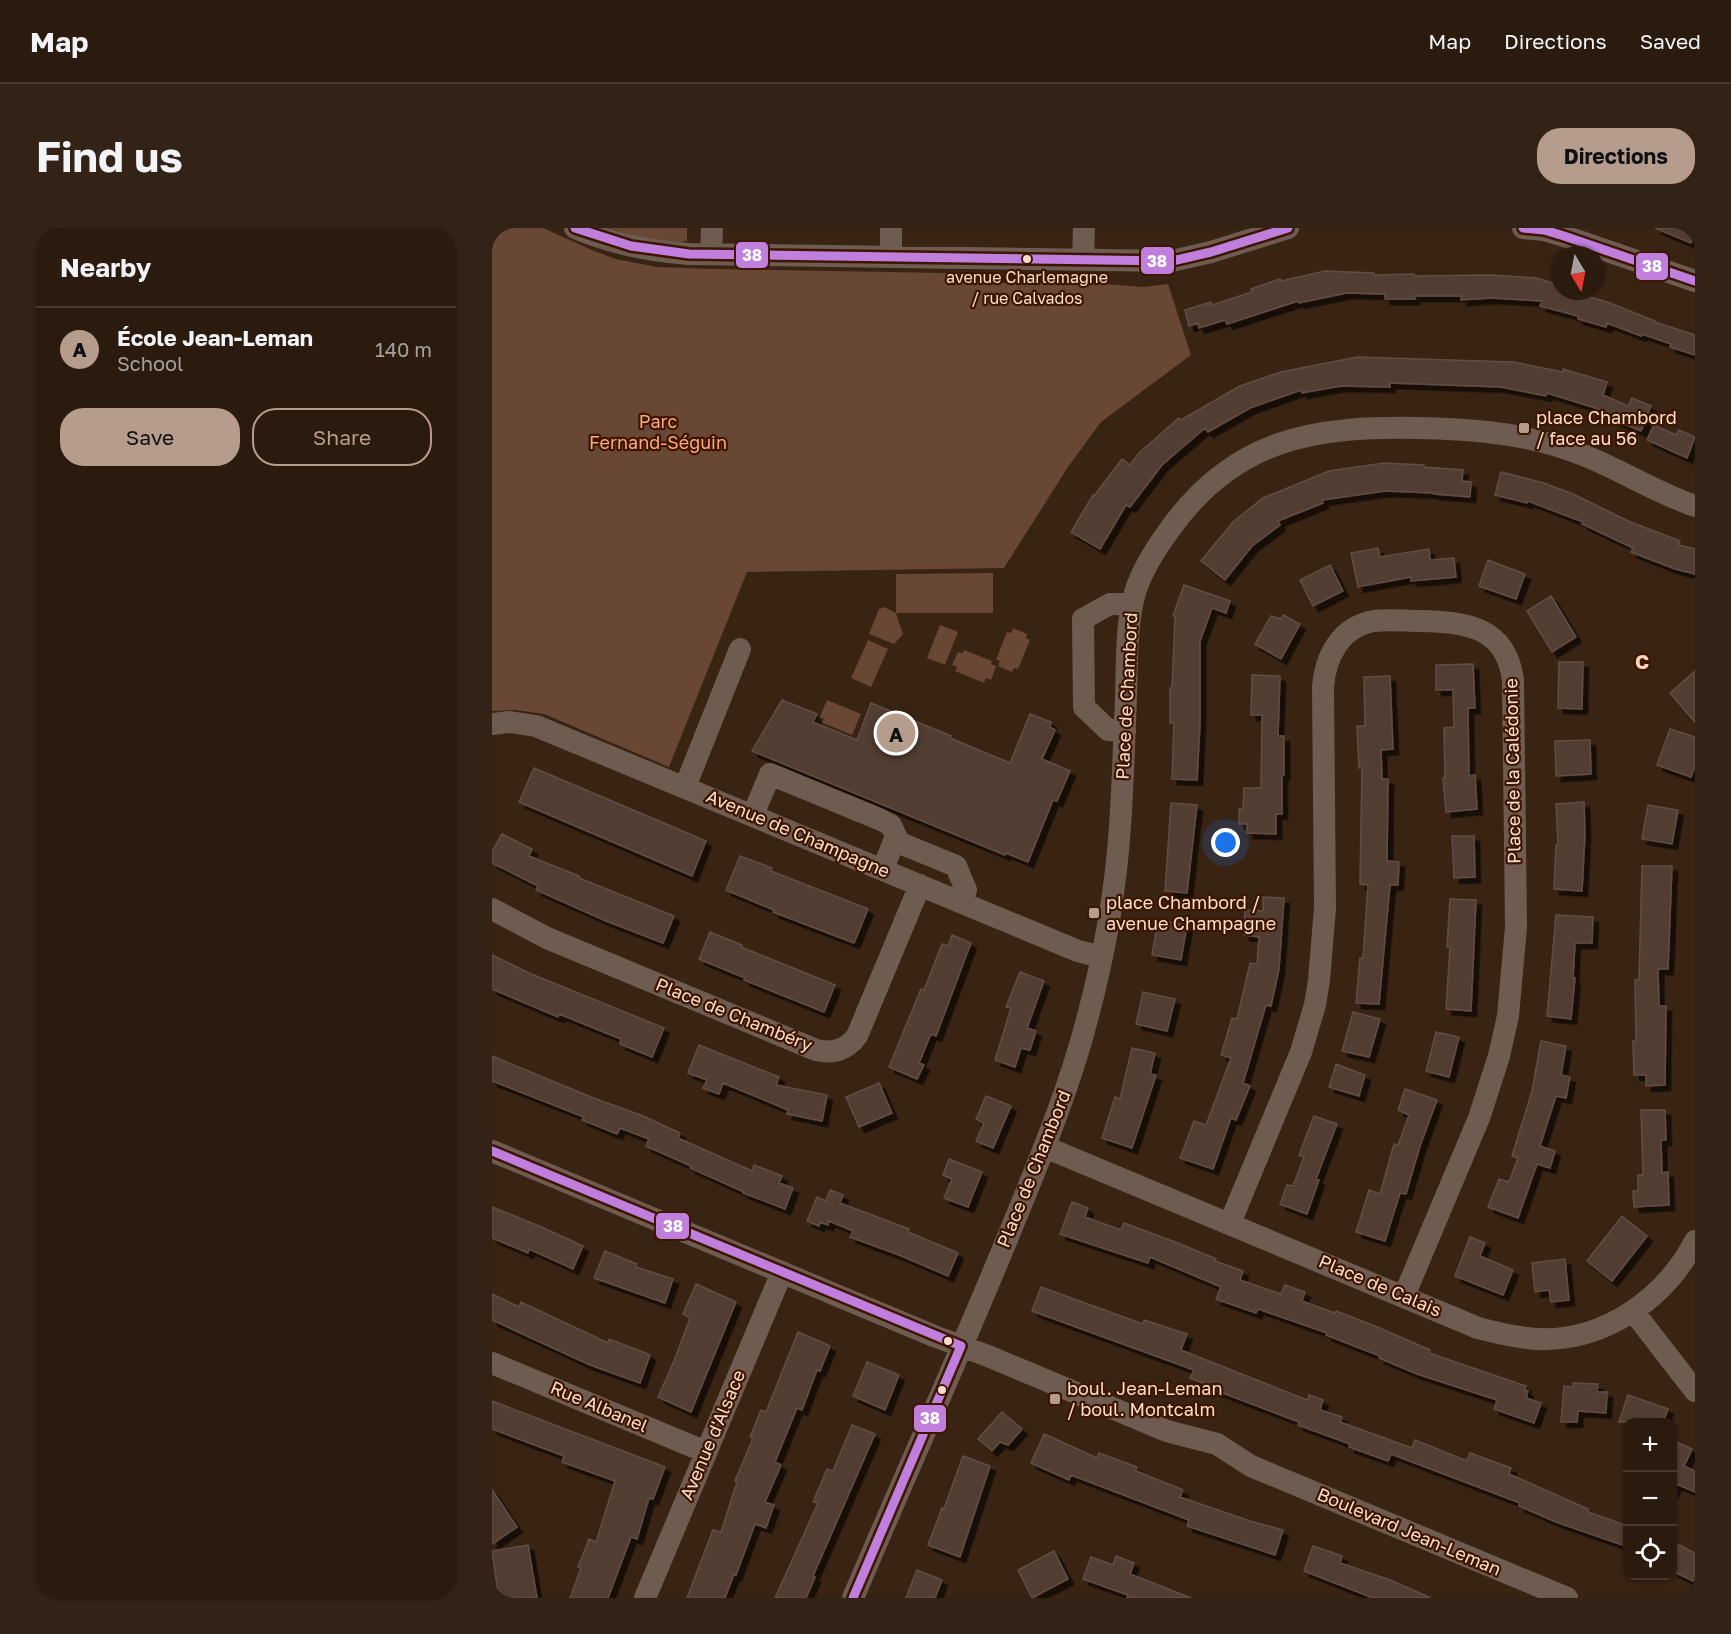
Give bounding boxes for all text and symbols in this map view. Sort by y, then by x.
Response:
text: Map [30,25,88,58]
text: Map [1428,28,1471,54]
text: Directions [1504,28,1607,54]
text: Saved [1640,28,1701,54]
button: Directions [1537,128,1695,184]
text: Find us [36,131,183,181]
line badge: 38 [735,241,769,269]
text: 38 [742,245,762,265]
line badge: 38 [1140,246,1175,275]
north arrow [1551,246,1605,300]
text: 38 [1147,251,1167,271]
text: Nearby [60,252,151,283]
line badge: 38 [1635,252,1669,281]
marker: avenue Charlemagne / rue Calvados [1021,253,1033,265]
text: 38 [1642,256,1662,276]
place label: avenue Charlemagne / rue Calvados [946,267,1108,308]
text: École Jean-Leman [117,324,313,351]
text: A [72,337,87,361]
text: 140 m [375,337,432,361]
text: School [117,351,183,375]
place label: place Chambord / face au 56 [1536,406,1677,449]
button: Save [60,408,240,466]
button: Share [252,408,432,466]
park label: Parc Fernand-Séguin [589,410,727,453]
marker: place Chambord / face au 56 [1517,421,1531,435]
street label: Place de Chambord [1111,612,1141,780]
district label: C [1635,649,1649,673]
street label: Place de la Calédonie [1499,678,1525,864]
pin: A [876,710,916,756]
street label: Avenue de Champagne [703,784,893,882]
your location [1211,828,1240,857]
place label: place Chambord / avenue Champagne [1106,891,1276,934]
marker: place Chambord / avenue Champagne [1087,906,1101,920]
street label: Place de Chambéry [653,973,816,1056]
street label: Place de Chambord [991,1087,1075,1250]
line badge: 38 [655,1212,690,1240]
text: 38 [663,1216,683,1236]
street label: Place de Calais [1316,1249,1445,1321]
unlabelled marker [942,1335,954,1347]
street label: Avenue d'Alsace [675,1366,749,1503]
street label: Rue Albanel [547,1376,652,1437]
place label: boul. Jean-Leman / boul. Montcalm [1067,1377,1223,1420]
unlabelled marker [936,1384,948,1396]
marker: boul. Jean-Leman / boul. Montcalm [1048,1392,1062,1406]
line badge: 38 [913,1404,947,1433]
text: 38 [920,1408,940,1428]
map controls [1623,1418,1677,1580]
button: + [1623,1418,1677,1472]
button: − [1623,1472,1677,1526]
street label: Boulevard Jean-Leman [1314,1482,1505,1580]
button: locate [1623,1526,1677,1580]

